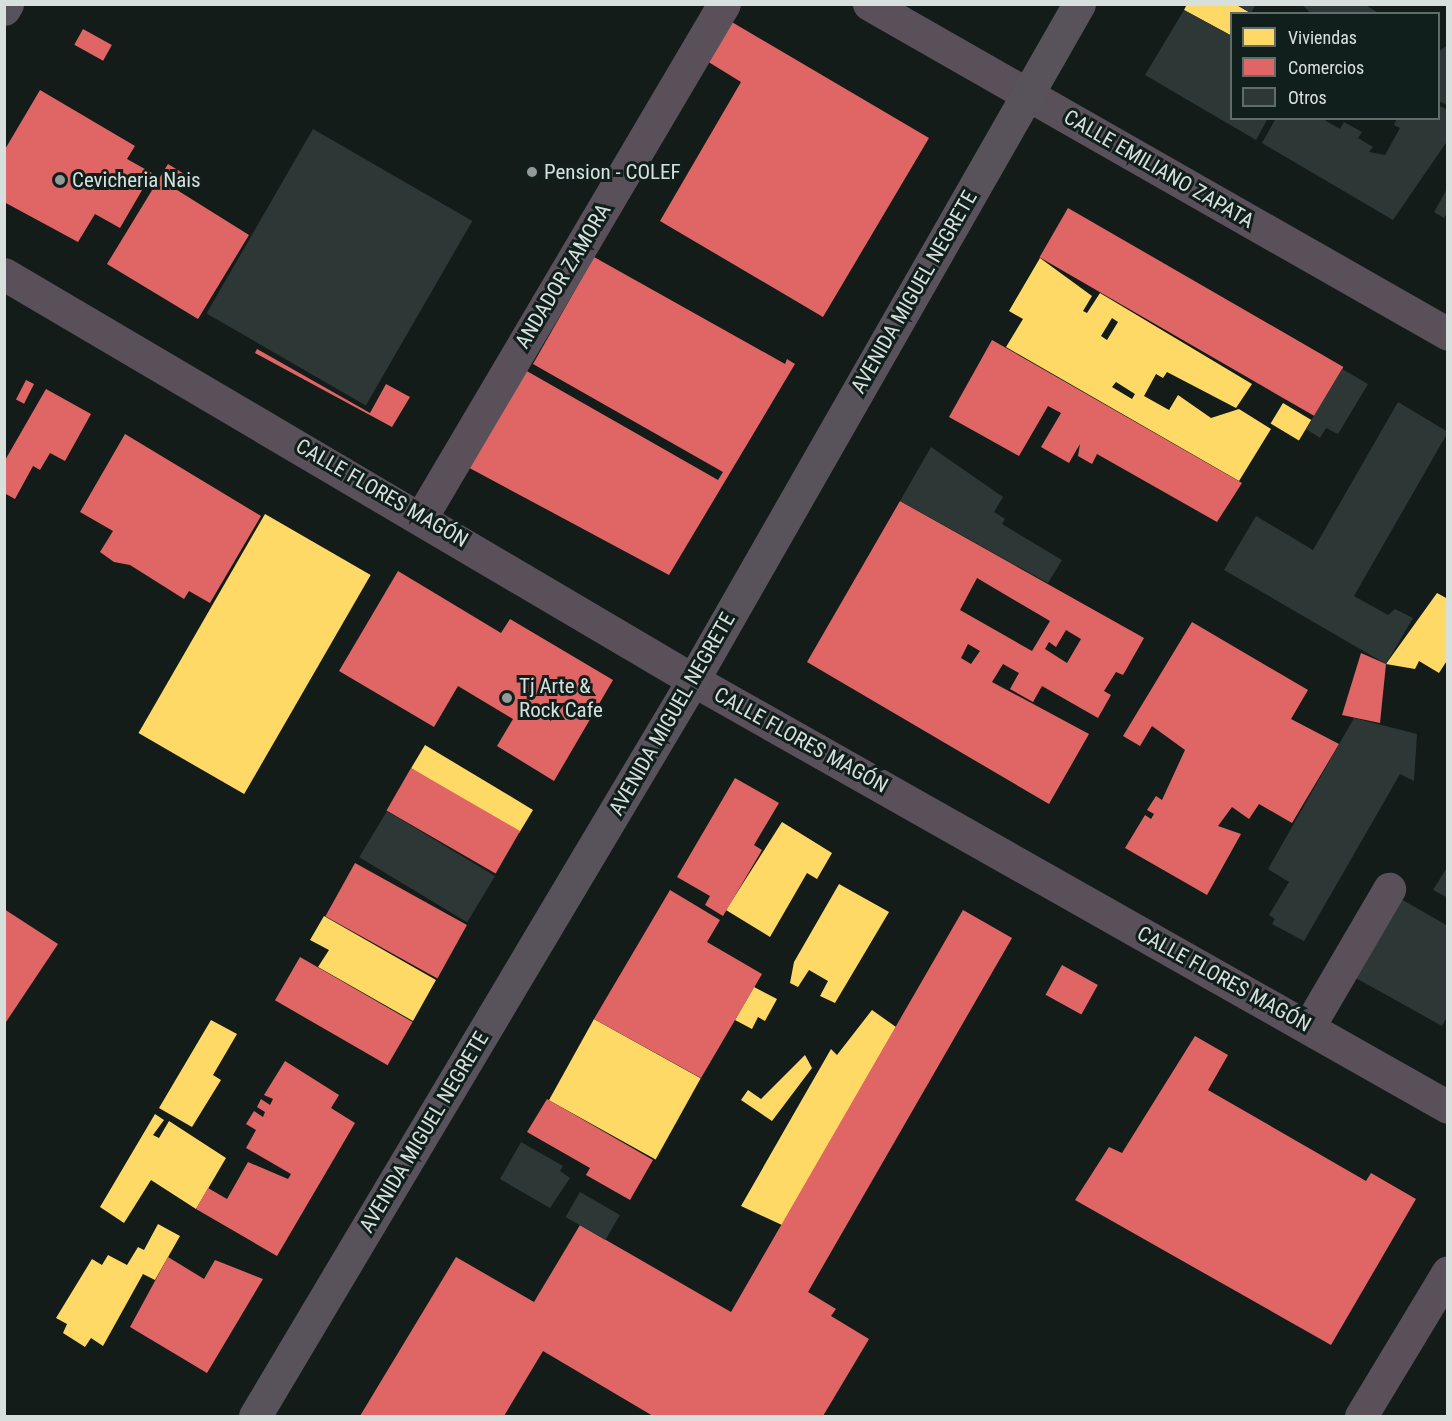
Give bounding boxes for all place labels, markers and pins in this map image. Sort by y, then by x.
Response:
place label: Pension - COLEF [544,159,681,185]
marker: Pension - COLEF [525,165,539,179]
place label: Cevicheria Nais [72,167,201,193]
marker: Cevicheria Nais [53,173,67,187]
place label: Tj Arte & Rock Cafe [519,673,603,723]
marker: Tj Arte & Rock Cafe [500,691,514,705]

